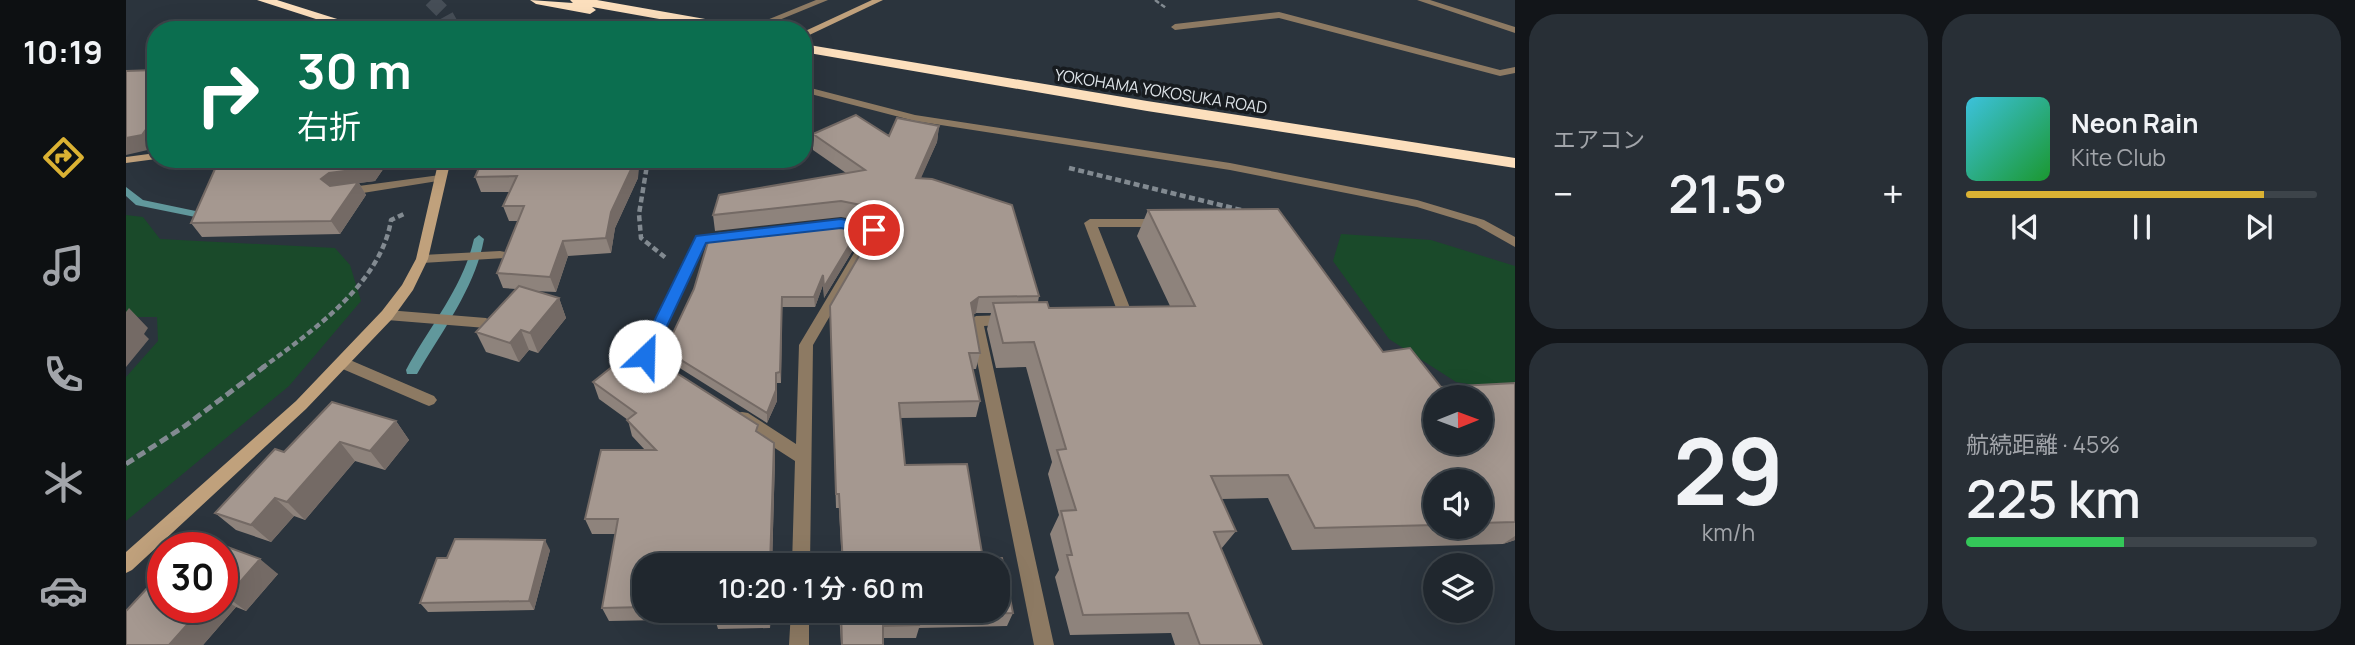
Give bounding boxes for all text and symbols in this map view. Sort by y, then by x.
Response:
text: 10:19 [23,30,103,74]
text: 30 m [297,37,412,104]
icon: right [182,49,273,140]
street label: YOKOHAMA YOKOSUKA ROAD [1053,63,1269,119]
text: 右折 [297,104,361,148]
text: Neon Rain [2071,105,2199,141]
text: エアコン [1553,123,1645,155]
icon: directions [39,133,88,182]
text: Kite Club [2071,141,2166,173]
text: 21.5° [1668,158,1787,229]
text: − [1553,167,1574,219]
text: + [1882,167,1904,219]
pin [844,200,904,260]
icon: previous [2006,208,2044,246]
icon: pause [2123,208,2161,246]
icon: next [2240,208,2278,246]
icon: arrive [855,211,893,249]
icon: music [39,241,88,290]
position arrow [608,319,682,393]
icon: phone [39,350,88,399]
north arrow [1423,385,1493,455]
map controls [1423,385,1493,623]
text: 29 [1673,408,1784,532]
text: 航続距離 · 45% [1966,428,2120,460]
icon: climate [39,458,88,507]
text: 225 km [1966,463,2141,534]
button: sound [1423,469,1493,539]
text: km/h [1702,516,1755,548]
speed limit sign: 30 [147,532,238,623]
button: layers [1423,553,1493,623]
icon: car [39,566,88,615]
text: 10:20 · 1 分 · 60 m [718,570,924,606]

